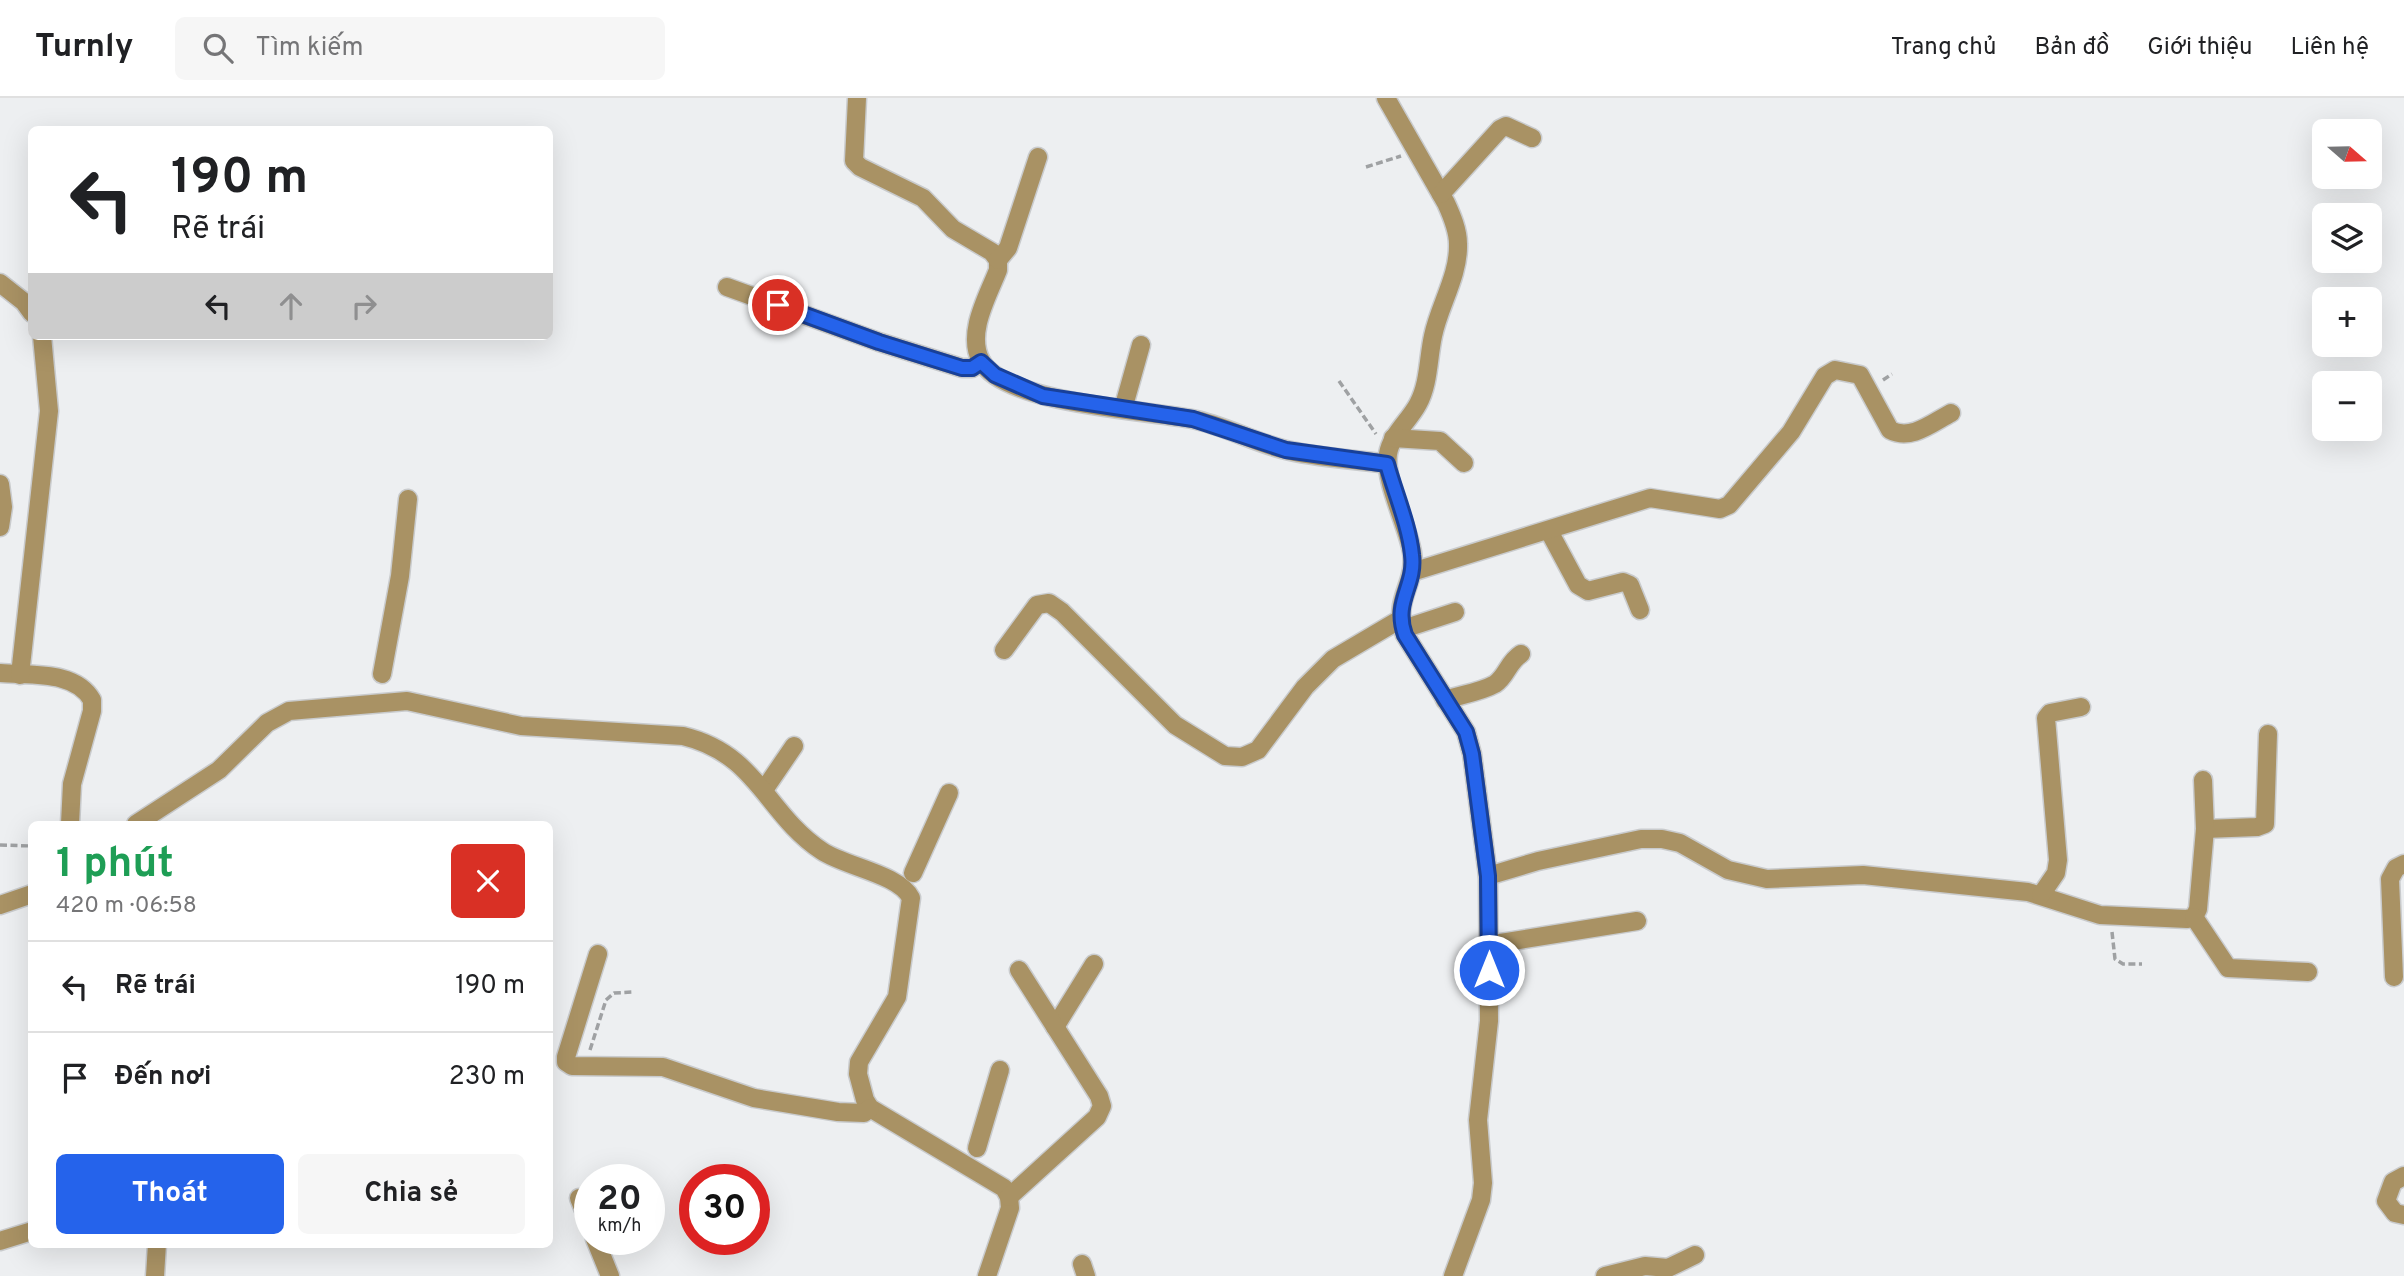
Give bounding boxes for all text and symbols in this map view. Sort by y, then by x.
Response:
search box [175,17,665,80]
text: Turnly [35,27,133,69]
icon: search [199,29,237,67]
text: Tìm kiếm [255,32,364,65]
text: Trang chủ [1891,33,1996,63]
text: Bản đồ [2034,33,2109,63]
text: Giới thiệu [2147,33,2252,63]
text: Liên hệ [2290,33,2369,63]
north arrow [2312,119,2382,189]
map controls [2312,119,2382,441]
text: 190 m [171,149,308,211]
icon: left [56,154,147,245]
button: layers [2312,203,2382,273]
text: Rẽ trái [171,210,265,250]
pin [748,275,808,335]
icon: arrive [759,286,797,324]
icon: left [199,287,237,325]
icon: ahead [272,287,310,325]
icon: right [345,287,383,325]
button: + [2312,287,2382,357]
button: − [2312,371,2382,441]
text: 1 phút [56,839,174,892]
button: close [451,844,525,918]
text: 420 m · 06:58 [56,892,197,921]
position arrow [1452,933,1526,1007]
icon: left [56,968,94,1006]
text: Rẽ trái [115,970,196,1003]
text: 190 m [455,970,525,1003]
icon: arrive [56,1059,94,1097]
text: Đến nơi [115,1061,211,1094]
text: 230 m [449,1061,525,1094]
button: Thoát [56,1154,284,1234]
button: Chia sẻ [298,1154,525,1234]
speed limit sign: 30 [679,1164,770,1255]
text: 20 [597,1178,642,1222]
text: km/h [598,1215,641,1238]

